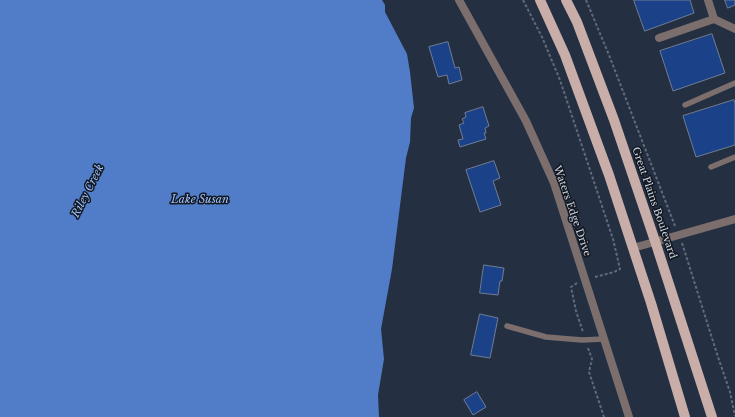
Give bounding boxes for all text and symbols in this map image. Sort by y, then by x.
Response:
street label: Great Plains Boulevard [629,146,679,260]
water label: Riley Creek [69,162,107,220]
street label: Waters Edge Drive [551,164,593,258]
water label: Lake Susan [171,193,229,207]

